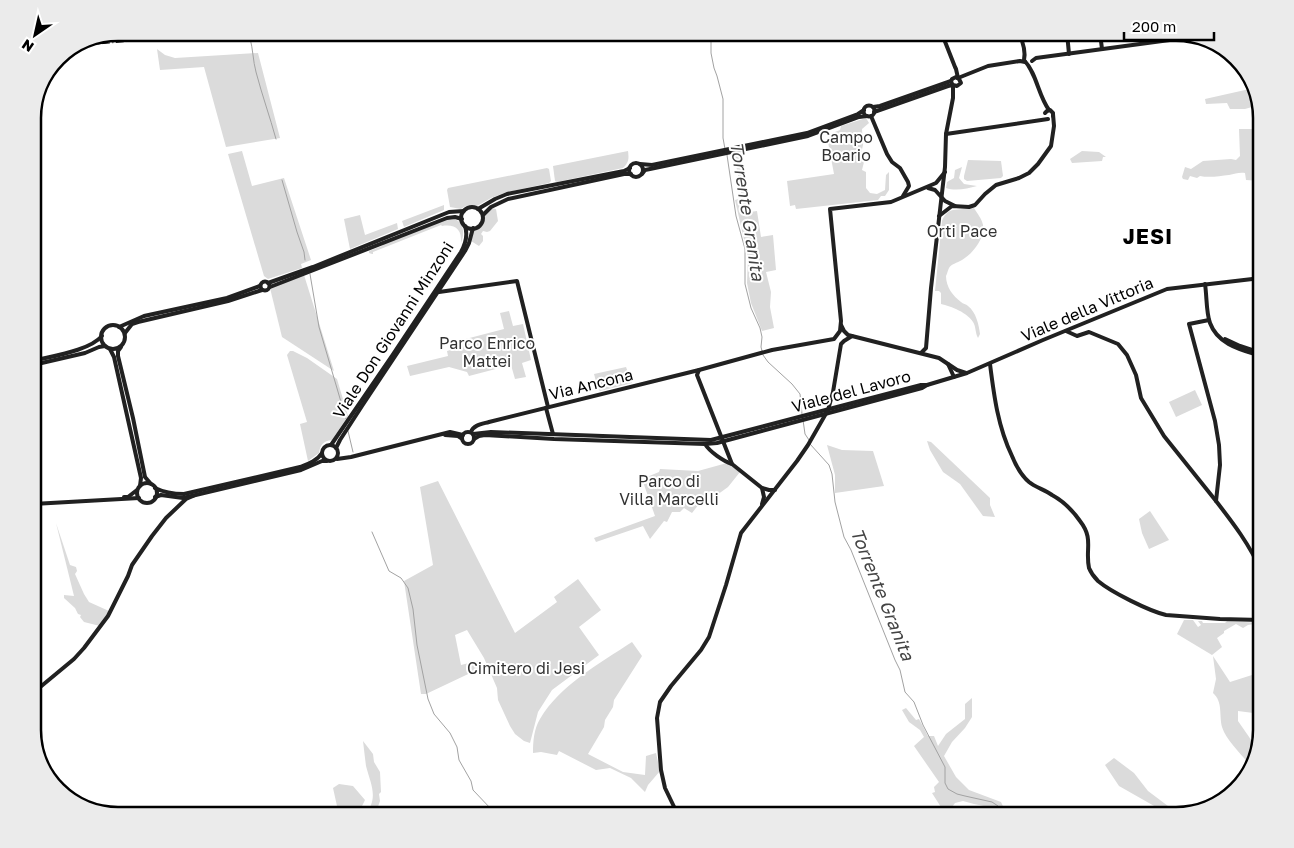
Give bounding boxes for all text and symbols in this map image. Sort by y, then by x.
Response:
north arrow [10,10,60,60]
scale bar [1124,10,1214,42]
text: 200 m [1132,17,1176,35]
text: N [18,36,37,56]
park label: Campo Boario [819,127,873,165]
water label: Torrente Granita [726,140,770,283]
park label: Orti Pace [927,221,997,241]
district label: JESI [1123,223,1173,249]
street label: Viale Don Giovanni Minzoni [328,238,458,422]
street label: Viale della Vittoria [1018,272,1156,346]
park label: Parco Enrico Mattei [439,333,535,371]
street label: Via Ancona [547,364,635,404]
street label: Viale del Lavoro [789,365,913,417]
park label: Parco di Villa Marcelli [619,471,719,509]
water label: Torrente Granita [846,525,920,664]
park label: Cimitero di Jesi [467,658,585,678]

